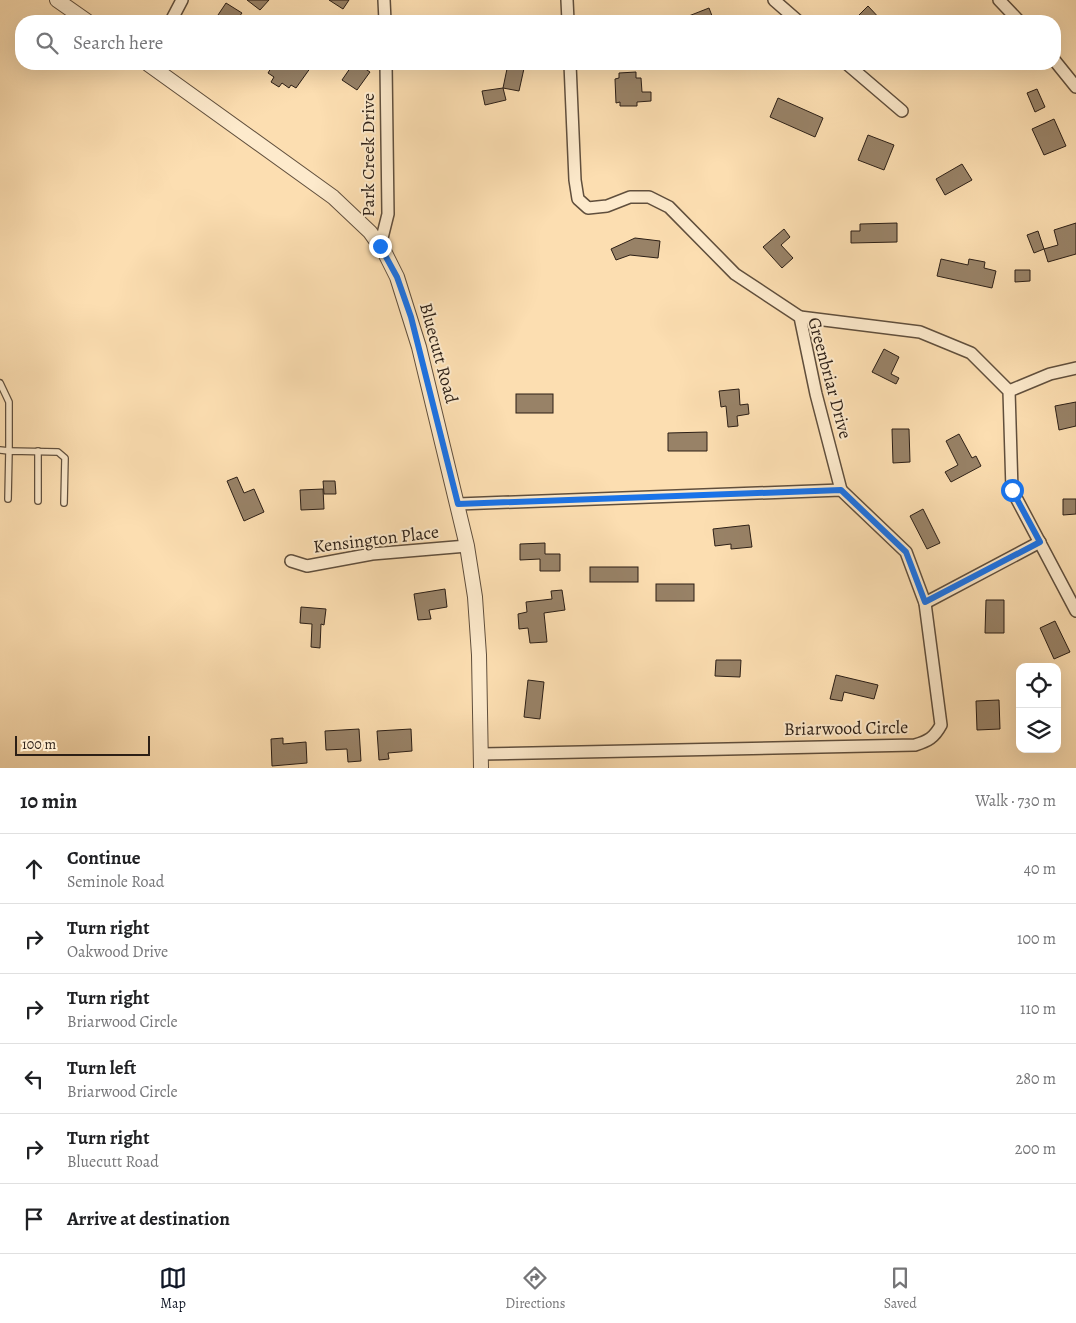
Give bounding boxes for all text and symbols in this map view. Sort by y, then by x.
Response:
search box [15,15,1061,70]
icon: search [33,29,61,57]
text: Search here [73,30,163,56]
street label: Park Creek Drive [356,93,380,217]
route end [369,235,392,258]
street label: Bluecutt Road [414,300,464,406]
street label: Greenbriar Drive [802,315,858,441]
route start [1001,479,1024,502]
street label: Kensington Place [312,519,440,559]
map controls [1016,663,1061,753]
button: locate [1016,663,1061,708]
button: layers [1016,708,1061,753]
street label: Briarwood Circle [784,715,908,741]
scale bar [15,733,150,756]
text: 100 m [22,735,56,754]
text: 10 min [20,787,77,815]
text: Walk · 730 m [975,790,1056,812]
text: Continue [67,845,141,871]
icon: ahead [20,855,48,883]
text: 40 m [1024,858,1056,880]
text: Seminole Road [67,871,164,893]
text: Turn right [67,915,149,941]
icon: right [20,925,48,953]
text: 100 m [1017,928,1056,950]
text: Oakwood Drive [67,941,168,963]
text: Turn right [67,985,149,1011]
icon: right [20,995,48,1023]
text: 110 m [1020,998,1056,1020]
text: Briarwood Circle [67,1011,178,1033]
text: Turn left [67,1055,136,1081]
icon: left [20,1065,48,1093]
text: 280 m [1016,1068,1056,1090]
text: Briarwood Circle [67,1081,178,1103]
text: Turn right [67,1125,149,1151]
icon: right [20,1135,48,1163]
text: 200 m [1015,1138,1056,1160]
text: Bluecutt Road [67,1151,159,1173]
icon: arrive [20,1205,48,1233]
text: Arrive at destination [67,1206,230,1232]
tab: Map [159,1264,187,1313]
tab: Directions [505,1264,565,1313]
tab: Saved [884,1264,917,1313]

